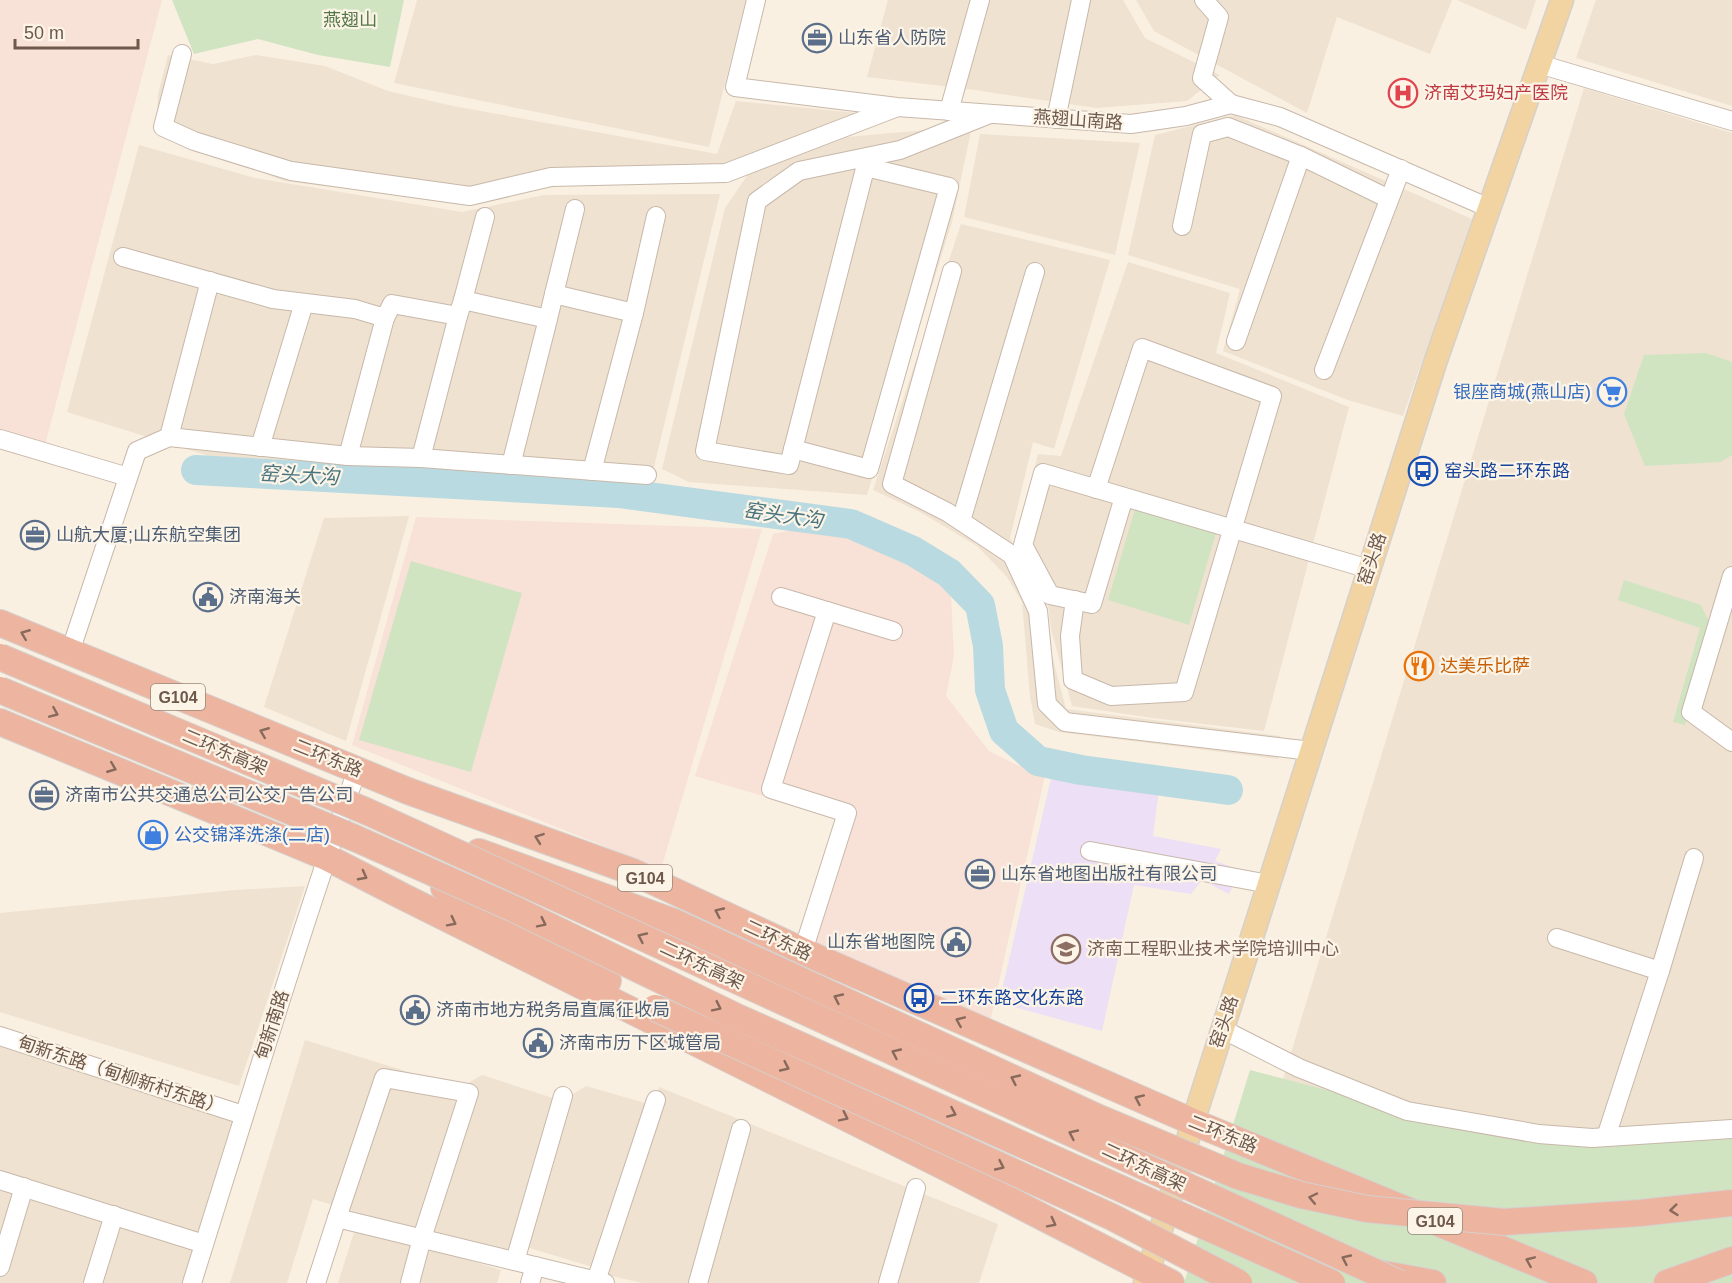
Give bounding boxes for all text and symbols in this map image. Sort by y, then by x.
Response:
park label: 燕翅山 [323,10,377,30]
scale bar [15,12,138,50]
office icon: 山东省人防院 [801,22,833,54]
text: 50 m [24,23,64,43]
place label: 山东省人防院 [838,28,946,48]
hospital icon: 济南艾玛妇产医院 [1387,77,1419,109]
place label: 济南艾玛妇产医院 [1424,83,1568,103]
street label: 燕翅山南路 [1032,107,1124,133]
supermarket icon: 银座商城(燕山店) [1596,376,1628,408]
place label: 银座商城(燕山店) [1453,382,1591,402]
bus stop icon: 窑头路二环东路 [1407,455,1439,487]
place label: 窑头路二环东路 [1444,461,1570,481]
water label: 窑头大沟 [258,462,342,488]
water label: 窑头大沟 [742,499,826,532]
office icon: 山航大厦;山东航空集团 [19,519,51,551]
place label: 山航大厦;山东航空集团 [56,525,241,545]
street label: 窑头路 [1354,530,1390,588]
public building icon: 济南海关 [192,581,224,613]
place label: 济南海关 [229,587,301,607]
one-way arrow [20,629,31,641]
restaurant icon: 达美乐比萨 [1403,650,1435,682]
place label: 达美乐比萨 [1440,656,1530,676]
road number: G104 [151,684,205,710]
one-way arrow [48,706,59,718]
street label: 二环东高架 [180,725,270,779]
one-way arrow [259,727,270,739]
street label: 二环东路 [291,735,365,781]
one-way arrow [106,761,117,773]
office icon: 济南市公共交通总公司公交广告公司 [28,779,60,811]
place label: 济南市公共交通总公司公交广告公司 [65,785,353,805]
shop icon: 公交锦泽洗涤(二店) [137,819,169,851]
place label: 公交锦泽洗涤(二店) [174,825,330,845]
one-way arrow [534,833,545,846]
office icon: 山东省地图出版社有限公司 [964,858,996,890]
place label: 山东省地图出版社有限公司 [1001,864,1217,884]
road number: G104 [618,865,672,891]
one-way arrow [357,869,367,880]
one-way arrow [714,908,725,920]
one-way arrow [446,914,457,926]
one-way arrow [535,915,546,927]
street label: 二环东路 [741,916,815,964]
public building icon: 山东省地图院 [940,926,972,958]
place label: 山东省地图院 [827,932,935,952]
one-way arrow [638,933,649,945]
school or university icon: 济南工程职业技术学院培训中心 [1050,933,1082,965]
street label: 二环东高架 [657,937,747,993]
place label: 济南工程职业技术学院培训中心 [1087,939,1339,959]
bus stop icon: 二环东路文化东路 [903,982,935,1014]
street label: 甸新南路 [251,988,293,1062]
place label: 二环东路文化东路 [940,988,1084,1008]
one-way arrow [834,993,845,1005]
street label: 窑头路 [1206,993,1242,1051]
public building icon: 济南市地方税务局直属征收局 [399,994,431,1026]
place label: 济南市地方税务局直属征收局 [436,1000,670,1020]
one-way arrow [711,1000,722,1012]
one-way arrow [955,1016,966,1028]
public building icon: 济南市历下区城管局 [522,1027,554,1059]
street label: 甸新东路（甸柳新村东路） [15,1032,227,1118]
place label: 济南市历下区城管局 [559,1033,721,1053]
one-way arrow [891,1048,902,1060]
one-way arrow [778,1060,789,1072]
one-way arrow [1011,1075,1022,1087]
one-way arrow [1134,1094,1145,1106]
one-way arrow [946,1106,957,1118]
one-way arrow [838,1109,849,1121]
street label: 二环东路 [1186,1111,1260,1157]
one-way arrow [1069,1130,1080,1142]
street label: 二环东高架 [1099,1139,1189,1195]
one-way arrow [994,1158,1005,1170]
one-way arrow [1308,1192,1318,1205]
one-way arrow [1669,1203,1678,1216]
road number: G104 [1408,1208,1462,1234]
one-way arrow [1046,1215,1057,1227]
one-way arrow [1341,1254,1352,1266]
one-way arrow [1526,1256,1537,1268]

